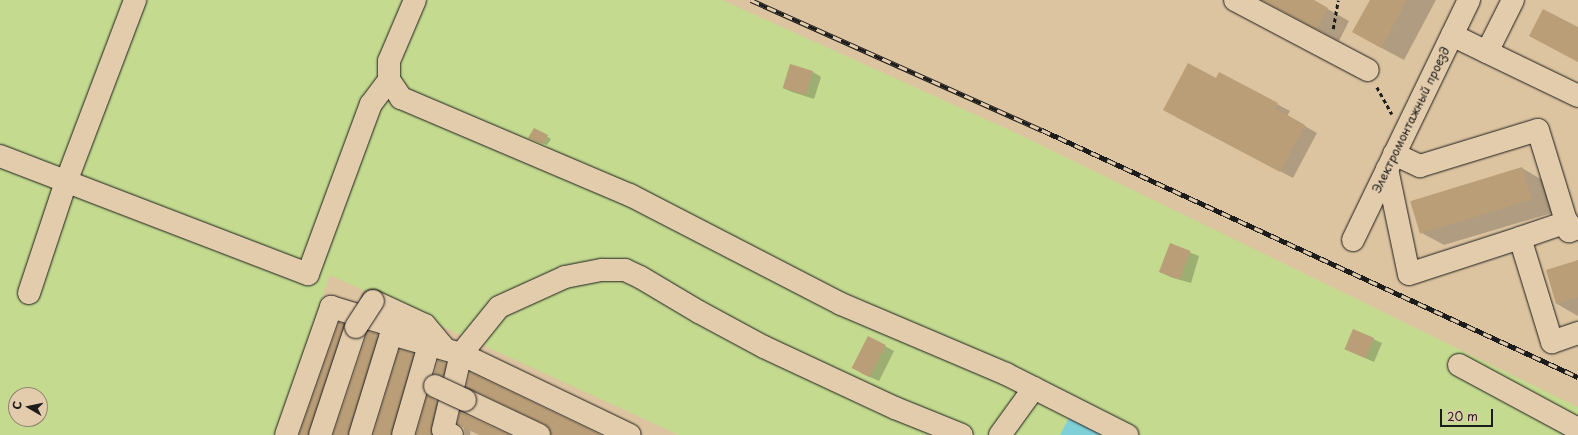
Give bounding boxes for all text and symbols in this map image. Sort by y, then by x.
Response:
street label: Электромонтажный проезд [1369,45,1453,195]
north arrow [8,387,48,427]
text: С [8,400,26,411]
scale bar [1442,401,1495,427]
text: 20 m [1447,407,1478,425]

